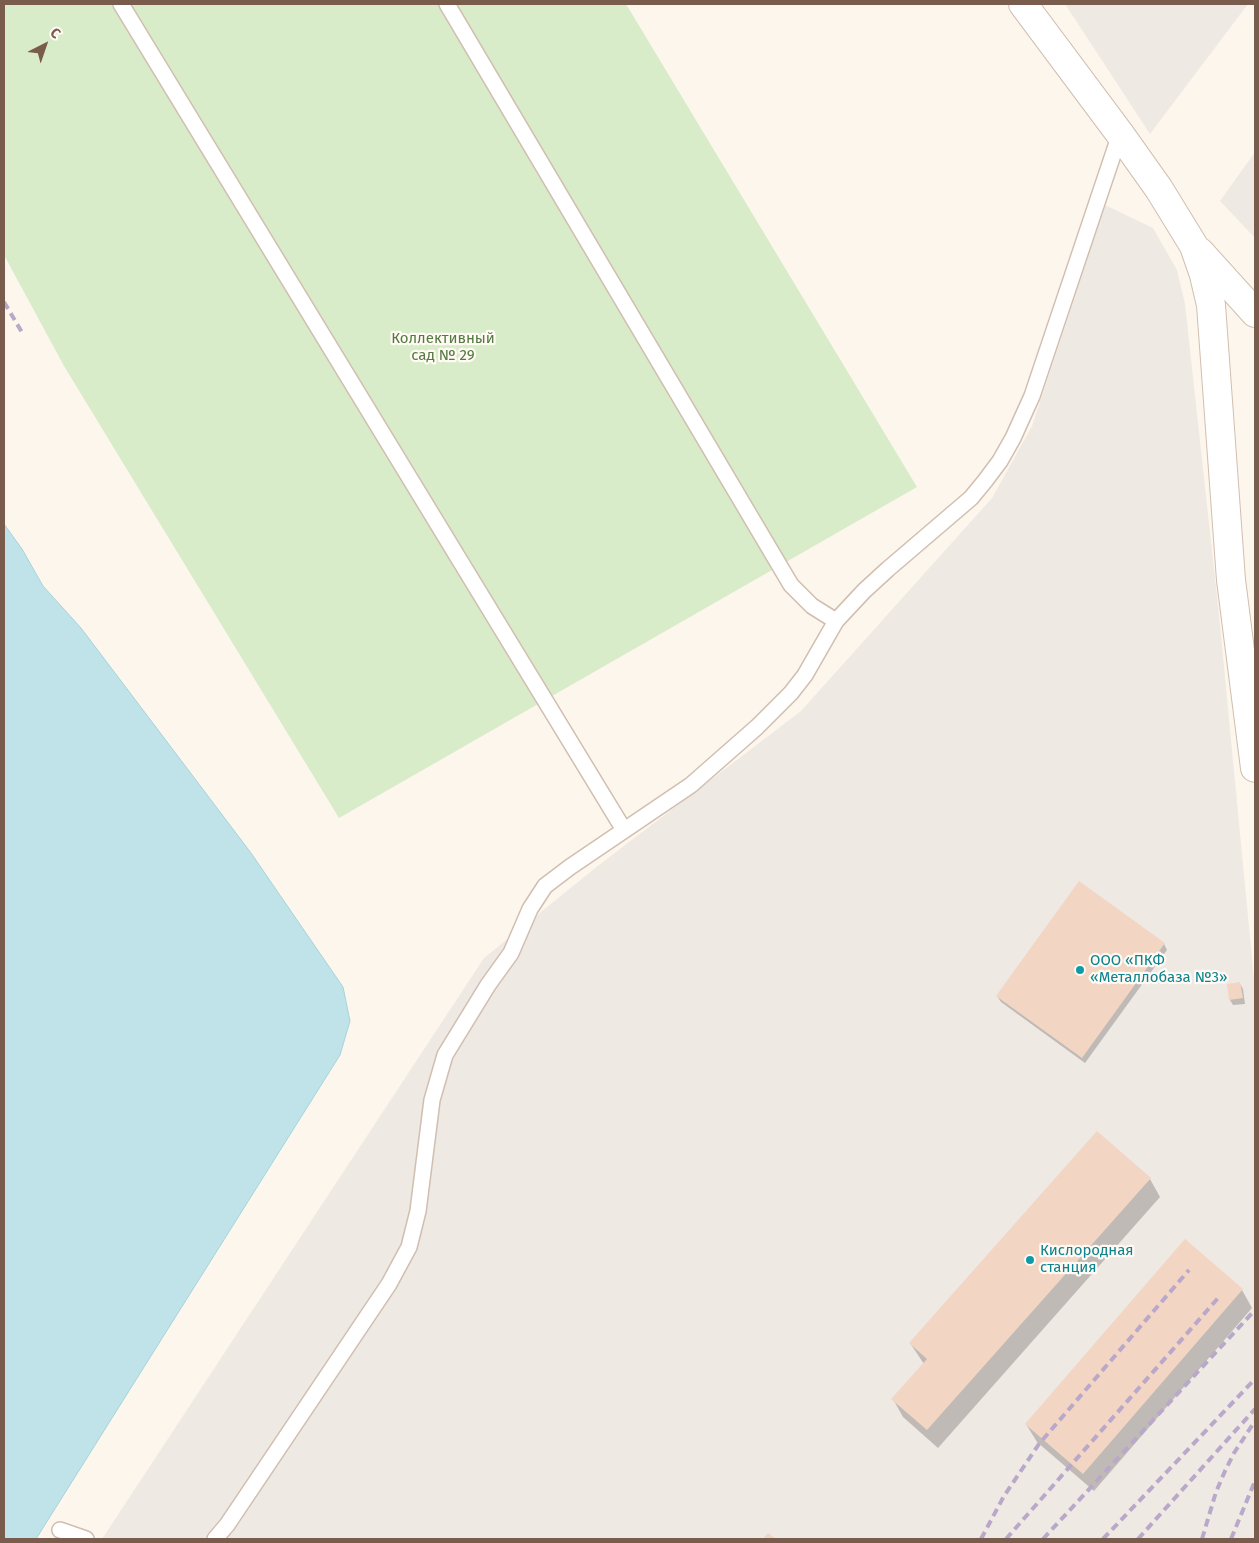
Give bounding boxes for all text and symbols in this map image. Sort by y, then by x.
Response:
north arrow [20,20,70,70]
text: С [47,24,64,42]
park label: Коллективный сад № 29 [391,330,495,365]
place label: ООО «ПКФ «Металлобаза №3» [1090,952,1227,987]
marker: ООО «ПКФ «Металлобаза №3» [1074,964,1086,976]
place label: Кислородная станция [1040,1242,1134,1277]
marker: Кислородная станция [1024,1254,1036,1266]

